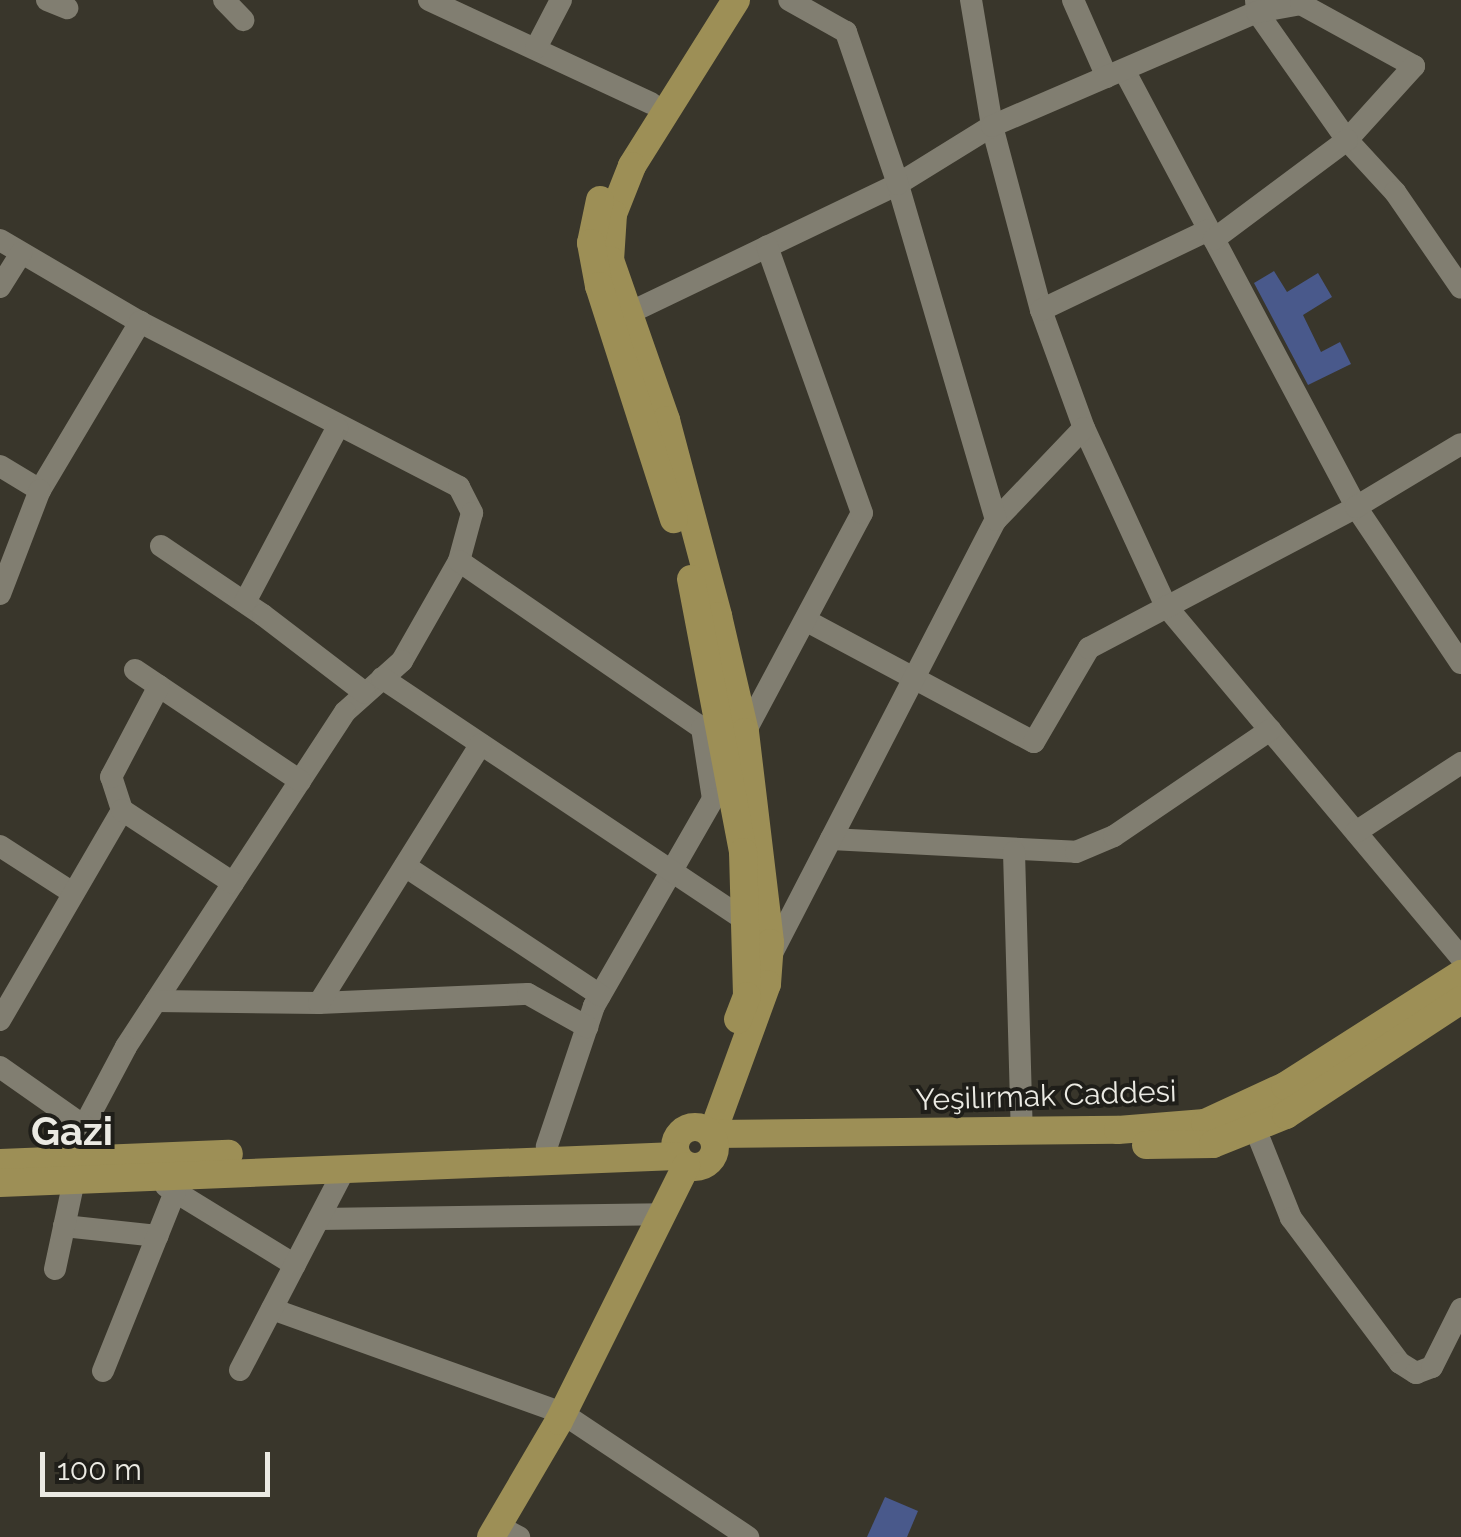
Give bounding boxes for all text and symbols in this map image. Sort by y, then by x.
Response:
street label: Yeşilırmak Caddesi [915,1073,1177,1119]
district label: Gazi [31,1107,113,1155]
scale bar [45,1432,275,1494]
text: 100 m [57,1452,142,1487]

